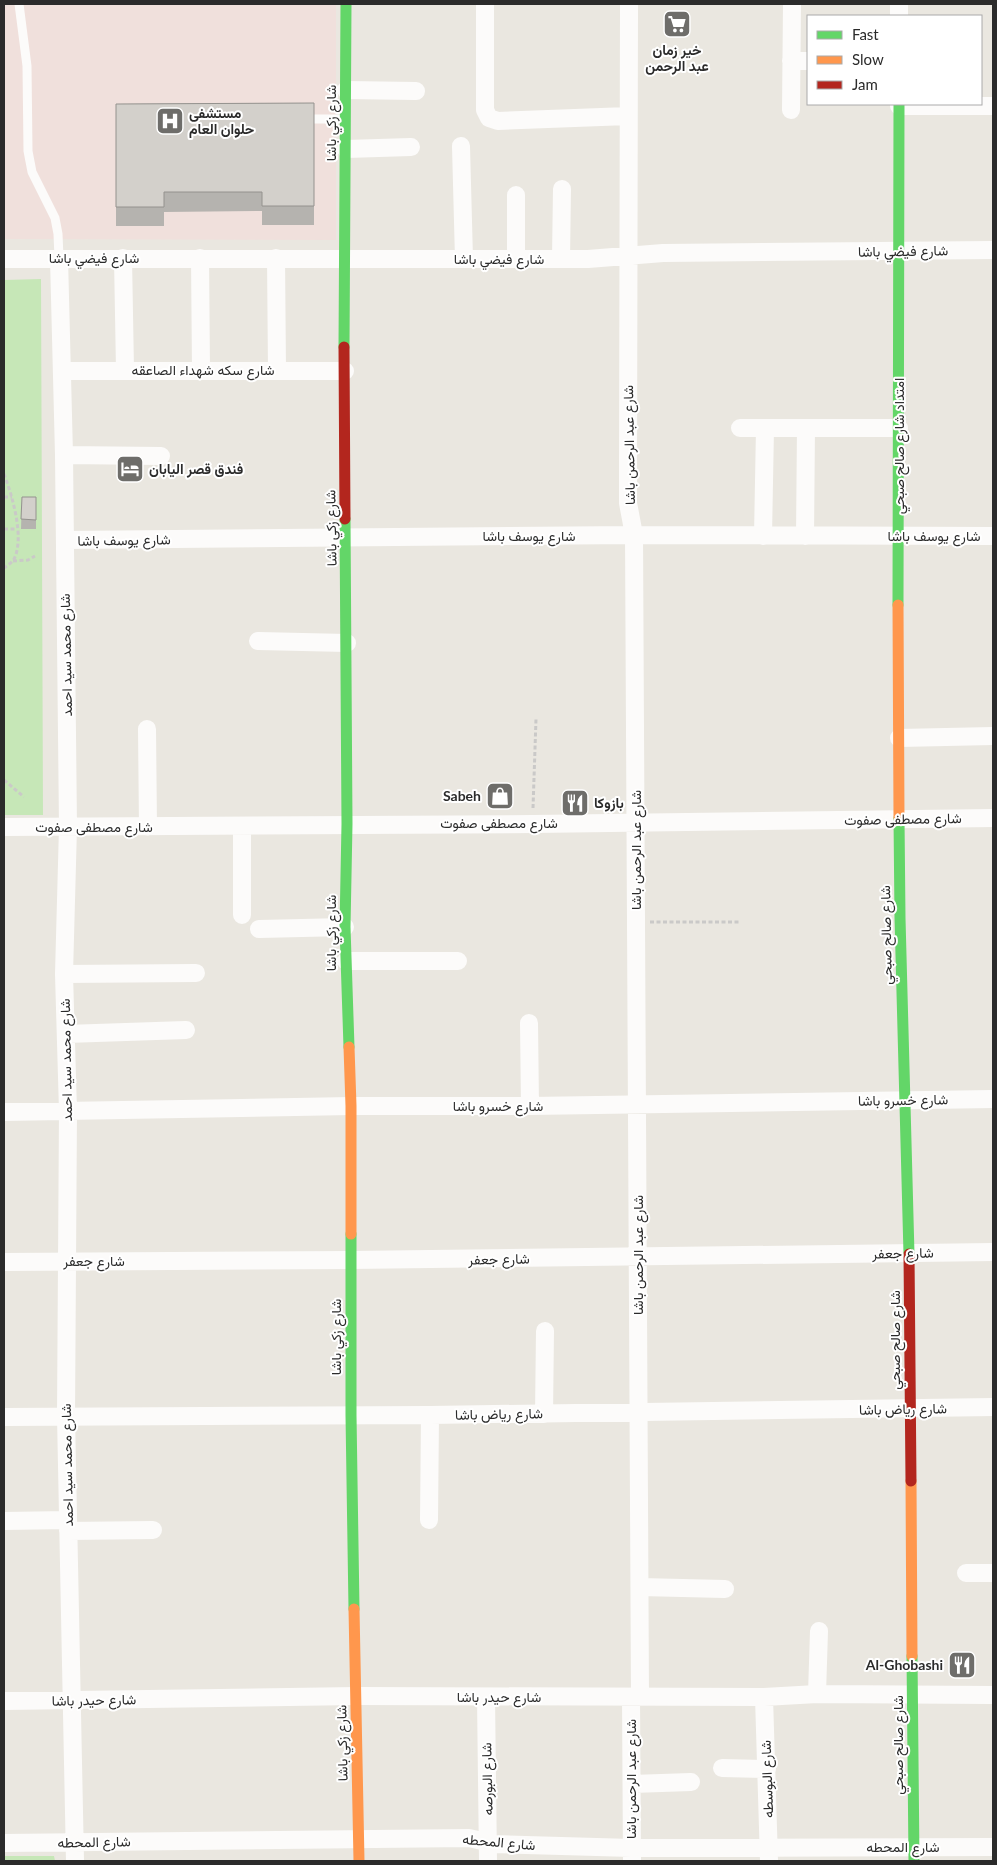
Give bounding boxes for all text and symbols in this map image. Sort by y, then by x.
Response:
supermarket icon: خير زمان عبد الرحمن [662,9,692,39]
legend [807,15,982,105]
text: Fast [852,25,879,43]
place label: خير زمان عبد الرحمن [645,41,709,75]
text: Slow [852,50,884,68]
text: Jam [852,75,878,93]
street label: شارع زكي باشا [322,85,343,161]
place label: مستشفى حلوان العام [189,104,255,138]
hospital icon: مستشفى حلوان العام [155,106,185,136]
street label: شارع فيضي باشا [858,241,948,264]
street label: شارع فيضي باشا [49,249,139,270]
street label: شارع فيضي باشا [454,250,544,271]
street label: شارع سكه شهداء الصاعقه [131,361,275,381]
street label: امتداد شارع صالح صبحي [890,378,911,514]
street label: شارع عبد الرحمن باشا [619,385,641,505]
hotel icon: فندق قصر اليابان [115,454,145,484]
place label: فندق قصر اليابان [149,460,243,478]
street label: شارع زكي باشا [321,489,344,566]
street label: شارع يوسف باشا [482,527,576,547]
street label: شارع يوسف باشا [887,527,981,547]
street label: شارع يوسف باشا [77,530,171,552]
street label: شارع محمد سيد احمد [56,593,78,717]
shop icon: Sabeh [485,781,515,811]
place label: Sabeh [443,787,481,804]
restaurant icon: بازوكا [560,788,590,818]
street label: شارع عبد الرحمن باشا [627,790,647,910]
place label: بازوكا [594,794,624,812]
street label: شارع مصطفى صفوت [844,809,962,831]
street label: شارع مصطفى صفوت [440,814,558,834]
street label: شارع مصطفى صفوت [35,818,153,838]
street label: شارع صالح صبحي [876,885,899,985]
street label: شارع زكي باشا [322,895,343,971]
street label: شارع محمد سيد احمد [56,998,78,1122]
street label: شارع خسرو باشا [858,1090,948,1112]
street label: شارع خسرو باشا [453,1097,543,1117]
street label: شارع عبد الرحمن باشا [629,1195,649,1315]
street label: شارع جعفر [871,1243,934,1265]
street label: شارع جعفر [467,1249,530,1271]
street label: شارع جعفر [62,1252,125,1272]
street label: شارع صالح صبحي [886,1290,907,1390]
street label: شارع زكي باشا [327,1299,348,1375]
street label: شارع رياض باشا [859,1399,947,1421]
street label: شارع محمد سيد احمد [57,1403,79,1527]
street label: شارع رياض باشا [455,1404,543,1426]
restaurant icon: Al-Ghobashi [947,1650,977,1680]
place label: Al-Ghobashi [865,1656,943,1673]
street label: شارع حيدر باشا [457,1688,541,1708]
street label: شارع حيدر باشا [52,1690,136,1712]
street label: شارع صالح صبحي [889,1695,910,1795]
street label: شارع زكي باشا [332,1704,355,1781]
street label: شارع عبد الرحمن باشا [622,1719,642,1839]
street label: شارع البوسطه [757,1740,779,1818]
street label: شارع البورصه [477,1742,499,1816]
street label: شارع المحطه [462,1830,536,1856]
street label: شارع المحطه [57,1832,131,1854]
street label: شارع المحطه [866,1838,940,1858]

